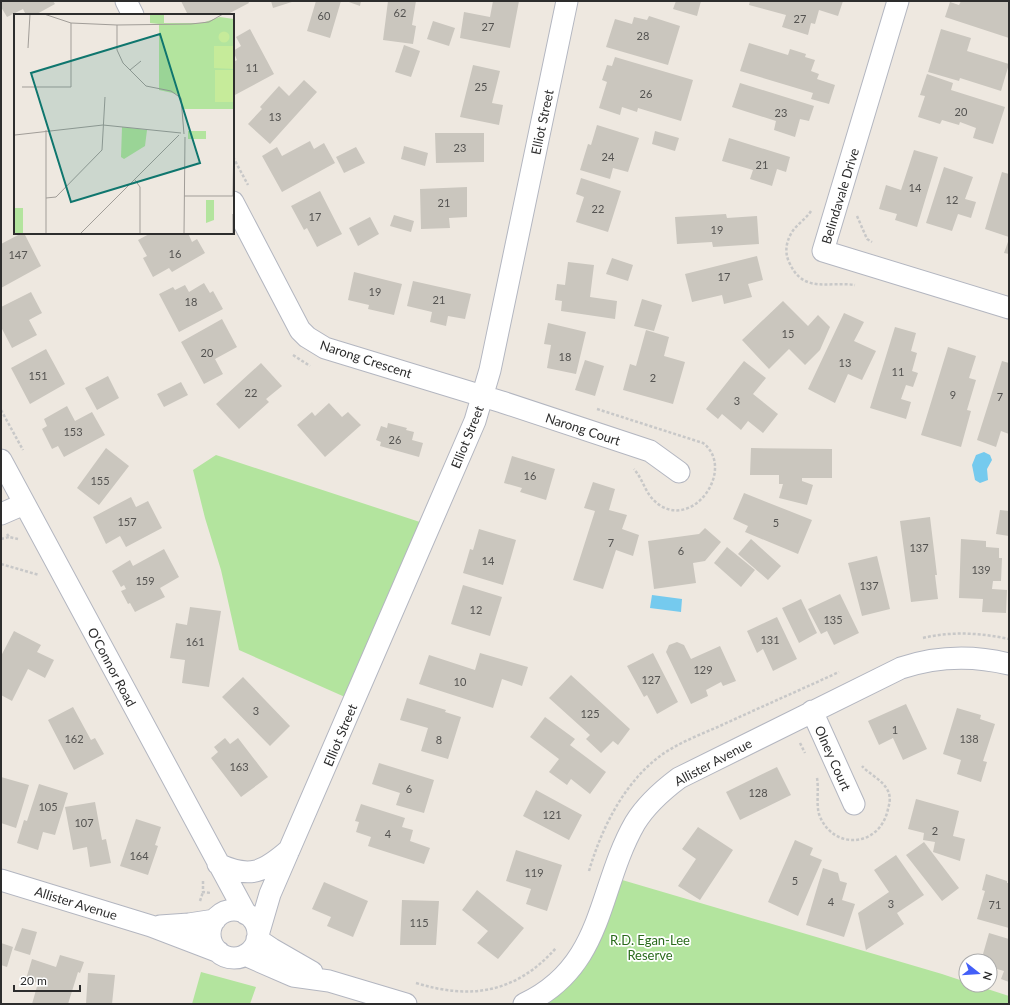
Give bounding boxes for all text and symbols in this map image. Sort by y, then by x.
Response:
house number: 62 [394,6,406,19]
house number: 60 [318,9,331,22]
house number: 27 [794,12,806,25]
inset map [14,14,234,234]
house number: 27 [482,20,494,33]
house number: 28 [637,29,649,42]
house number: 11 [246,61,258,74]
house number: 25 [475,80,487,93]
house number: 26 [640,87,652,100]
street label: Elliot Street [527,88,557,156]
house number: 20 [955,105,968,118]
house number: 23 [775,106,787,119]
house number: 13 [269,110,281,123]
house number: 23 [454,141,466,154]
street label: Belindavale Drive [818,146,862,246]
house number: 24 [602,150,615,163]
house number: 21 [756,158,768,171]
house number: 14 [909,181,922,194]
house number: 12 [946,193,958,206]
house number: 21 [438,196,450,209]
house number: 22 [592,202,604,215]
house number: 17 [309,210,321,223]
house number: 19 [711,223,723,236]
house number: 16 [169,247,181,260]
house number: 147 [8,248,28,261]
house number: 17 [718,270,730,283]
house number: 19 [369,285,381,298]
house number: 21 [433,293,445,306]
house number: 18 [185,295,197,308]
house number: 15 [782,327,794,340]
street label: Narong Crescent [318,337,414,382]
house number: 20 [201,346,214,359]
house number: 18 [559,350,571,363]
house number: 13 [839,356,851,369]
house number: 11 [892,365,904,378]
house number: 151 [28,369,48,382]
house number: 2 [650,371,656,384]
house number: 22 [245,386,257,399]
house number: 9 [950,388,956,401]
house number: 7 [997,390,1003,403]
house number: 3 [734,394,740,407]
street label: Elliot Street [447,403,487,471]
street label: Narong Court [543,409,623,449]
house number: 153 [63,425,83,438]
house number: 26 [389,433,401,446]
house number: 16 [524,469,536,482]
house number: 155 [90,474,110,487]
house number: 157 [117,515,137,528]
house number: 5 [773,516,779,529]
house number: 7 [608,536,614,549]
house number: 137 [909,541,929,554]
house number: 6 [678,544,684,557]
house number: 14 [482,554,495,567]
house number: 139 [971,563,991,576]
house number: 159 [135,574,155,587]
house number: 137 [859,579,879,592]
house number: 12 [470,603,482,616]
house number: 135 [823,613,843,626]
street label: O'Connor Road [84,625,140,709]
house number: 131 [760,633,780,646]
house number: 161 [185,635,205,648]
house number: 129 [693,663,713,676]
house number: 127 [641,673,661,686]
house number: 10 [454,675,467,688]
street label: Elliot Street [320,701,360,769]
house number: 3 [253,704,259,717]
house number: 125 [580,707,600,720]
street label: Olney Court [812,723,855,793]
house number: 1 [892,723,898,736]
house number: 162 [64,732,84,745]
house number: 138 [959,732,979,745]
house number: 8 [436,733,442,746]
street label: Allister Avenue [671,735,755,789]
house number: 163 [229,760,249,773]
house number: 6 [406,782,412,795]
house number: 128 [748,786,768,799]
house number: 105 [38,800,58,813]
house number: 121 [542,808,562,821]
house number: 107 [74,816,94,829]
house number: 2 [932,824,938,837]
house number: 4 [385,827,392,840]
house number: 164 [129,849,149,862]
house number: 119 [524,866,544,879]
house number: 5 [792,874,798,887]
street label: Allister Avenue [33,883,119,923]
house number: 4 [828,895,835,908]
house number: 3 [888,897,894,910]
house number: 71 [989,898,1001,911]
house number: 115 [409,916,429,929]
park label: R.D. Egan-Lee Reserve [610,932,690,963]
north arrow [958,953,998,993]
scale bar [14,967,80,993]
text: N [981,970,995,982]
text: 20 m [20,973,47,988]

